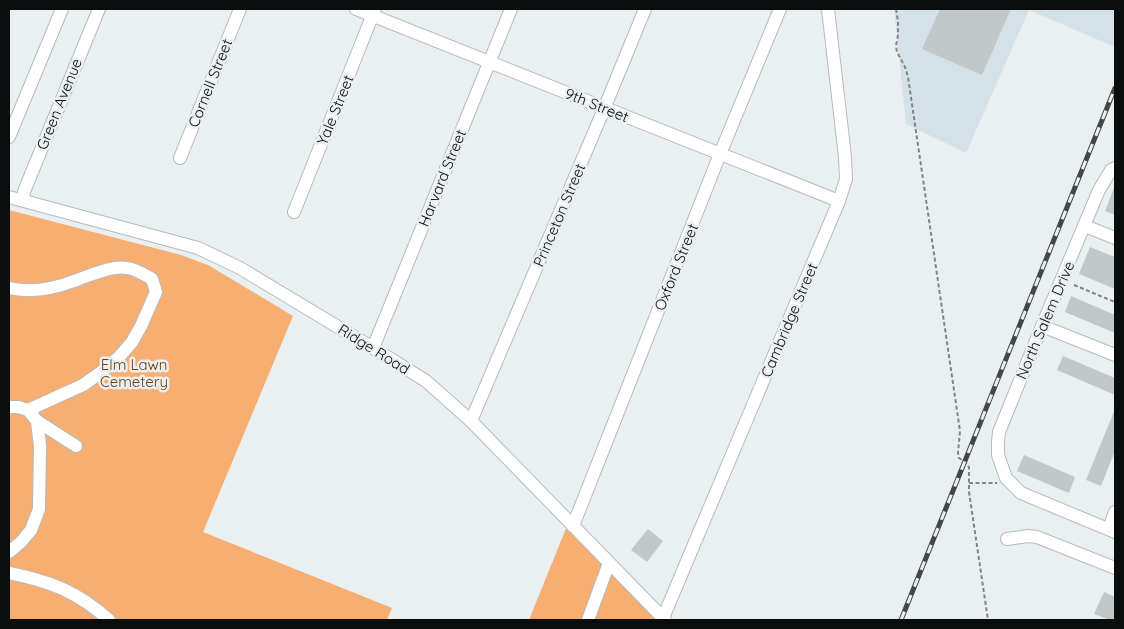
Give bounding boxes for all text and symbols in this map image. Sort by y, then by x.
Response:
street label: Cornell Street [184,36,236,130]
street label: Green Avenue [32,56,86,152]
street label: Yale Street [312,72,358,148]
street label: 9th Street [562,84,632,126]
street label: Harvard Street [414,127,470,229]
street label: Princeton Street [529,160,589,270]
street label: Oxford Street [650,221,702,313]
street label: North Salem Drive [1012,258,1078,382]
street label: Cambridge Street [756,260,822,380]
street label: Ridge Road [335,319,413,379]
park label: Elm Lawn Cemetery [100,355,168,391]

